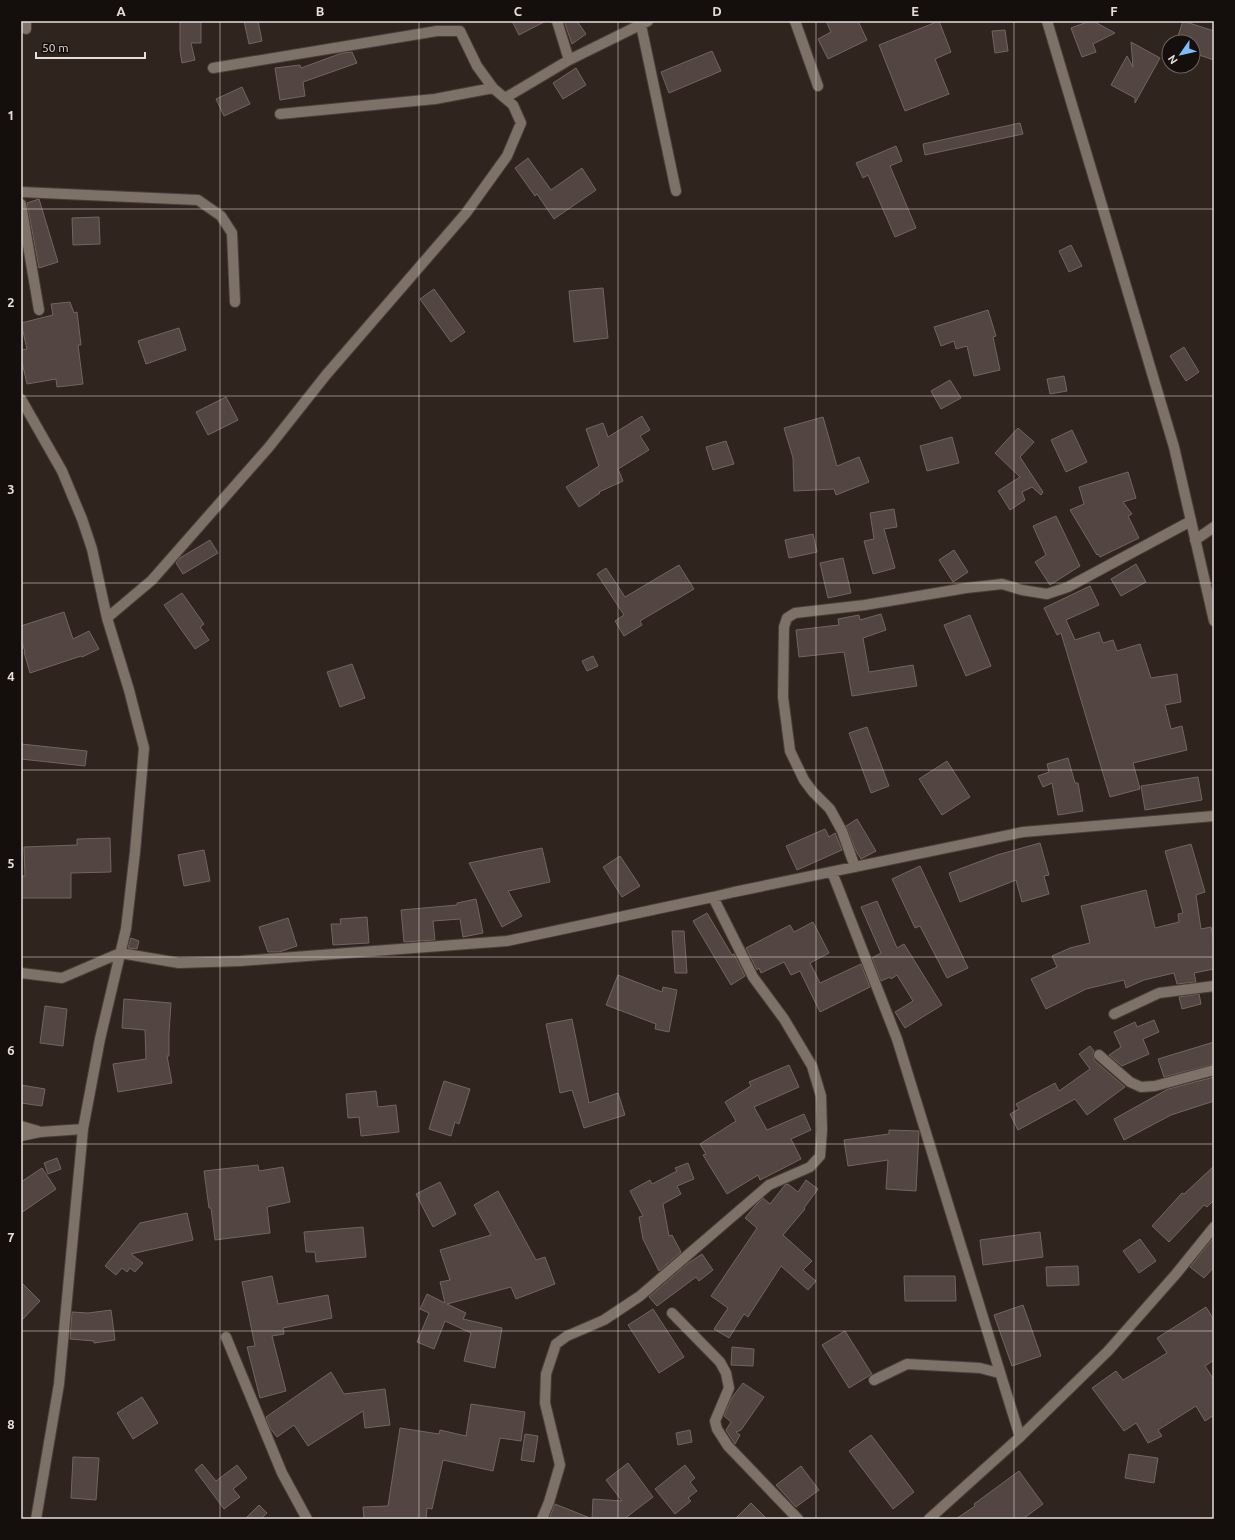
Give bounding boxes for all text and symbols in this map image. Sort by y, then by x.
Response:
text: A [116,4,126,18]
text: B [316,4,325,18]
text: C [514,4,523,18]
text: D [712,4,722,18]
text: E [911,4,919,18]
text: F [1110,4,1118,18]
scale bar [36,34,145,60]
north arrow [1161,34,1201,74]
text: 50 m [42,41,69,54]
text: N [1165,53,1180,66]
text: 1 [7,108,15,122]
text: 2 [7,295,15,309]
text: 3 [7,482,15,496]
text: 4 [7,669,15,683]
text: 5 [7,856,15,870]
text: 6 [7,1043,15,1057]
text: 7 [7,1230,15,1244]
text: 8 [7,1417,15,1431]

